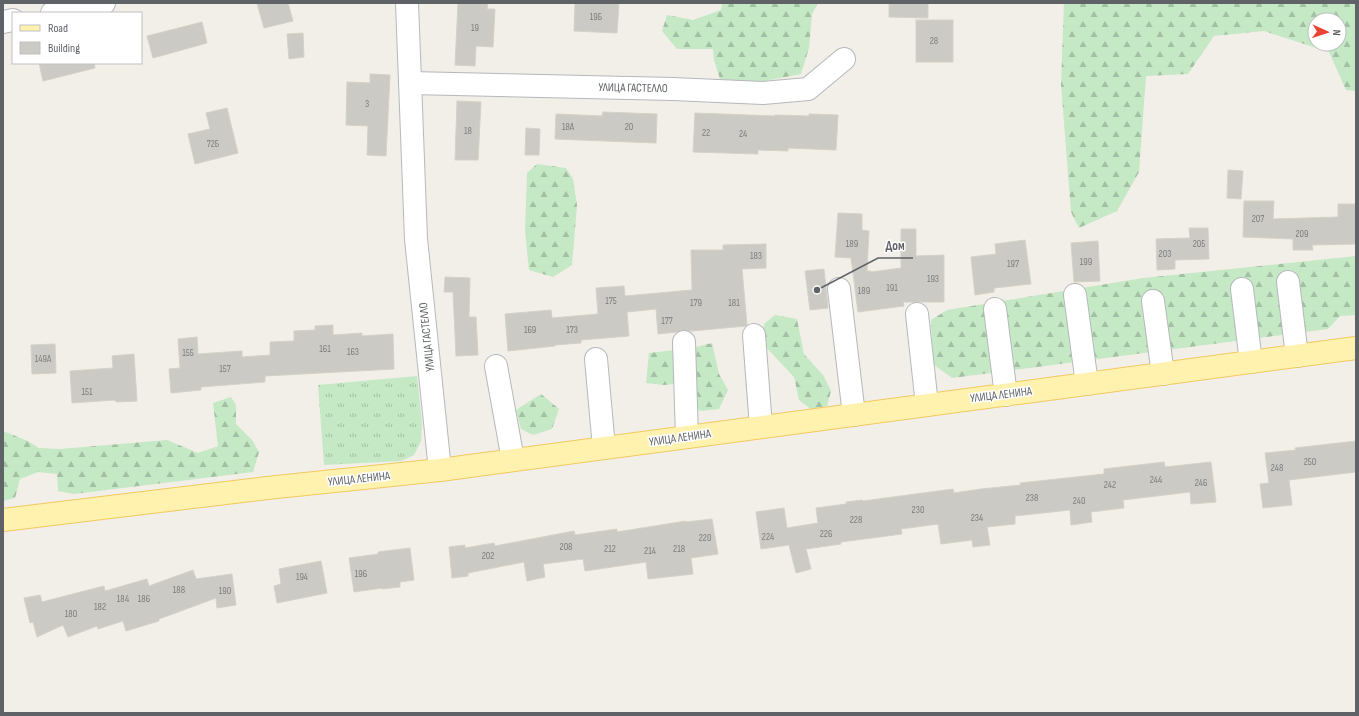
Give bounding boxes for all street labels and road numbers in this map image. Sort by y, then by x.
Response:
street label: УЛИЦА ГАСТЕЛЛО [598,80,668,96]
street label: УЛИЦА ГАСТЕЛЛО [416,302,438,372]
street label: УЛИЦА ЛЕНИНА [969,384,1034,406]
street label: УЛИЦА ЛЕНИНА [648,426,713,450]
street label: УЛИЦА ЛЕНИНА [327,468,392,490]

